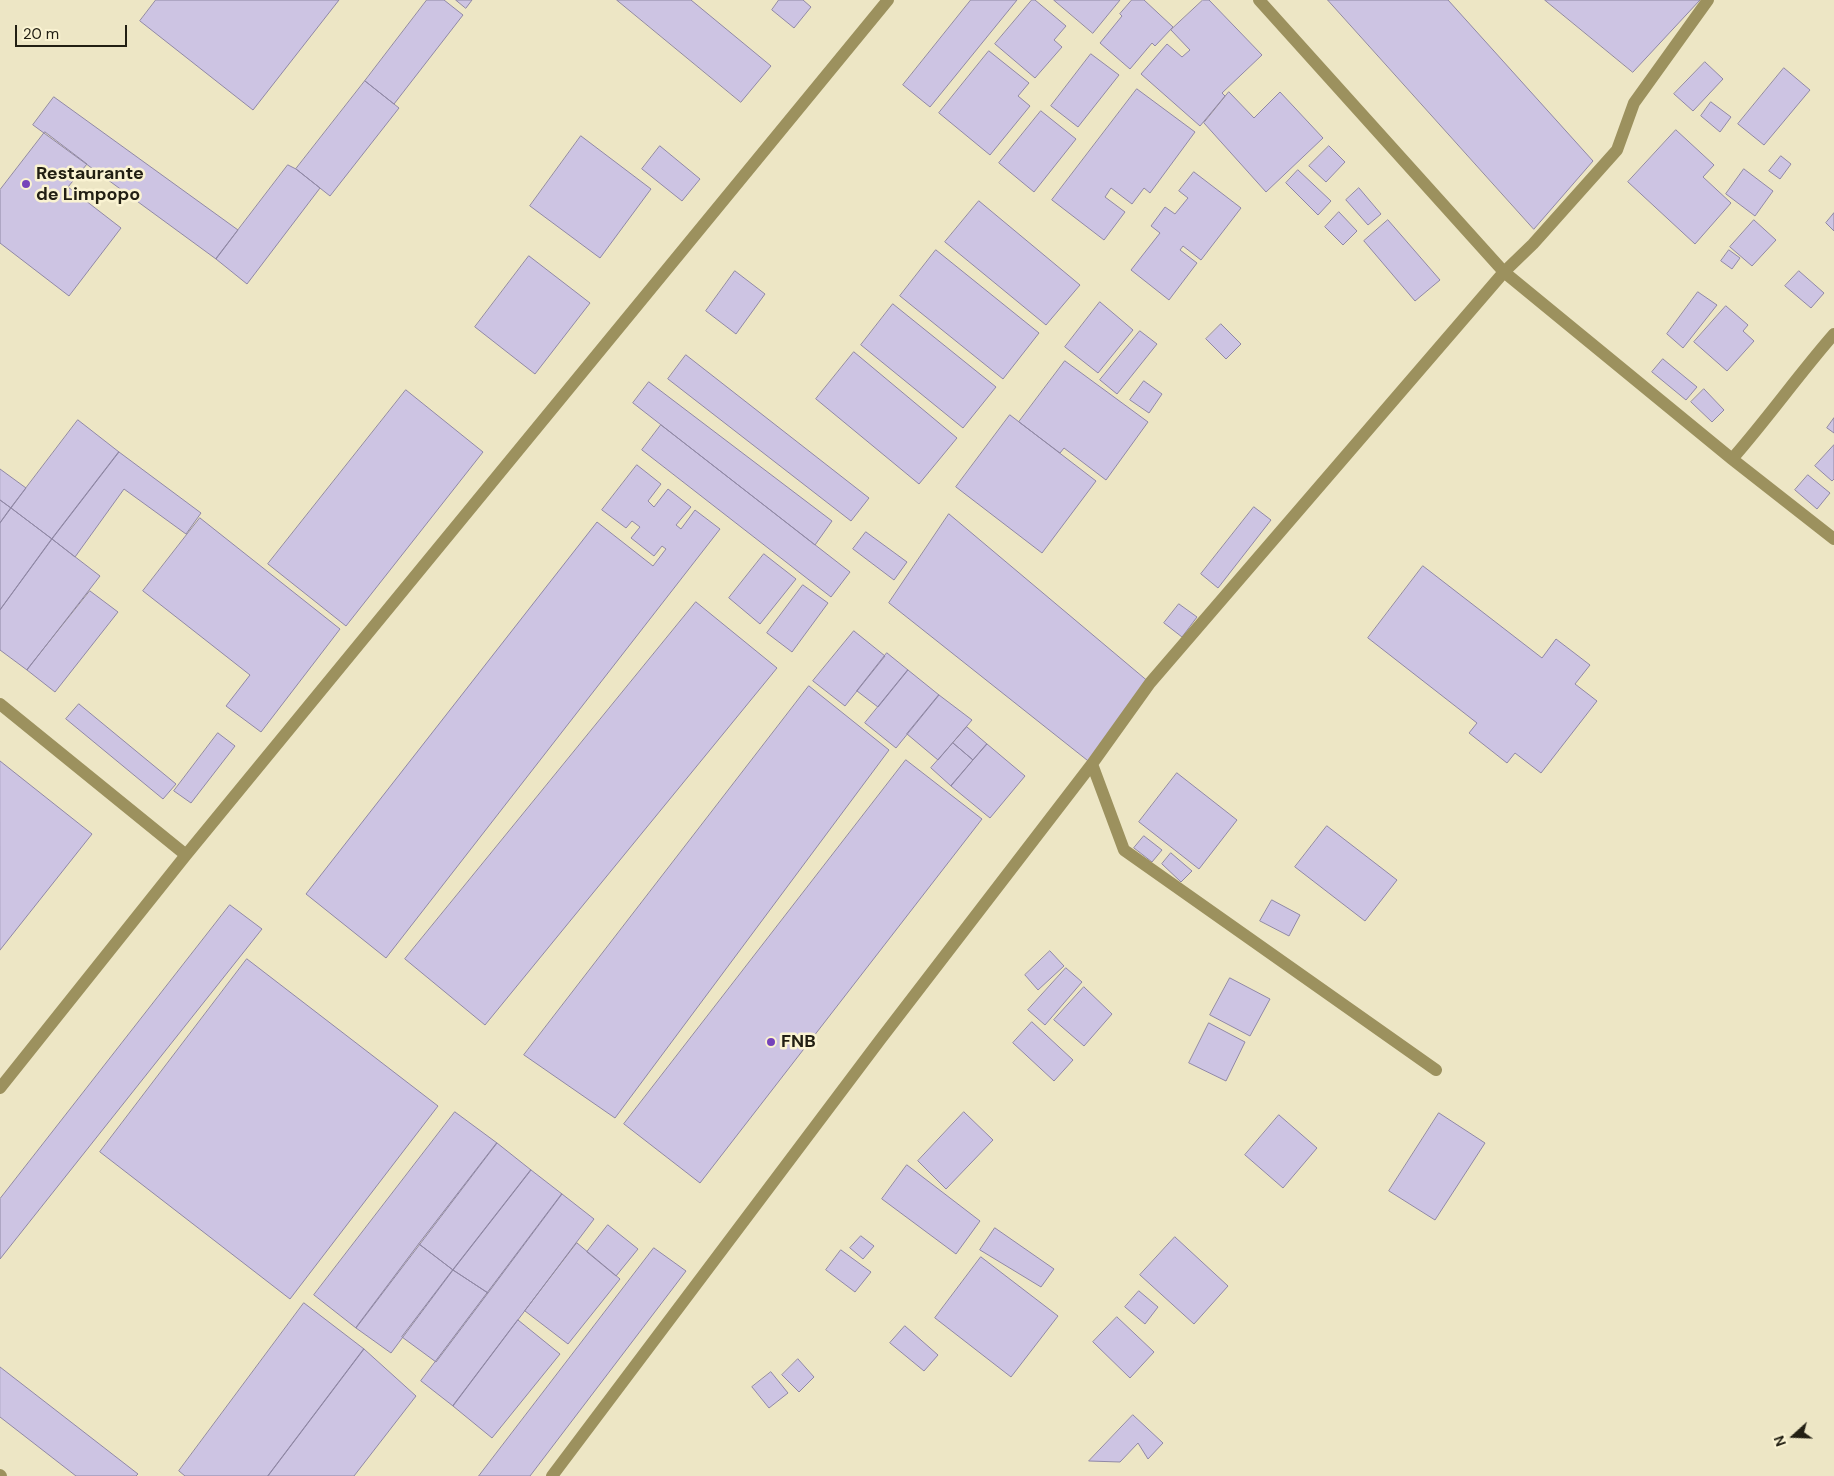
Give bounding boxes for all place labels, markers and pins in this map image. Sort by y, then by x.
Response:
place label: Restaurante de Limpopo [36,163,144,205]
marker: Restaurante de Limpopo [20,178,32,190]
place label: FNB [781,1031,816,1053]
marker: FNB [765,1036,777,1048]

